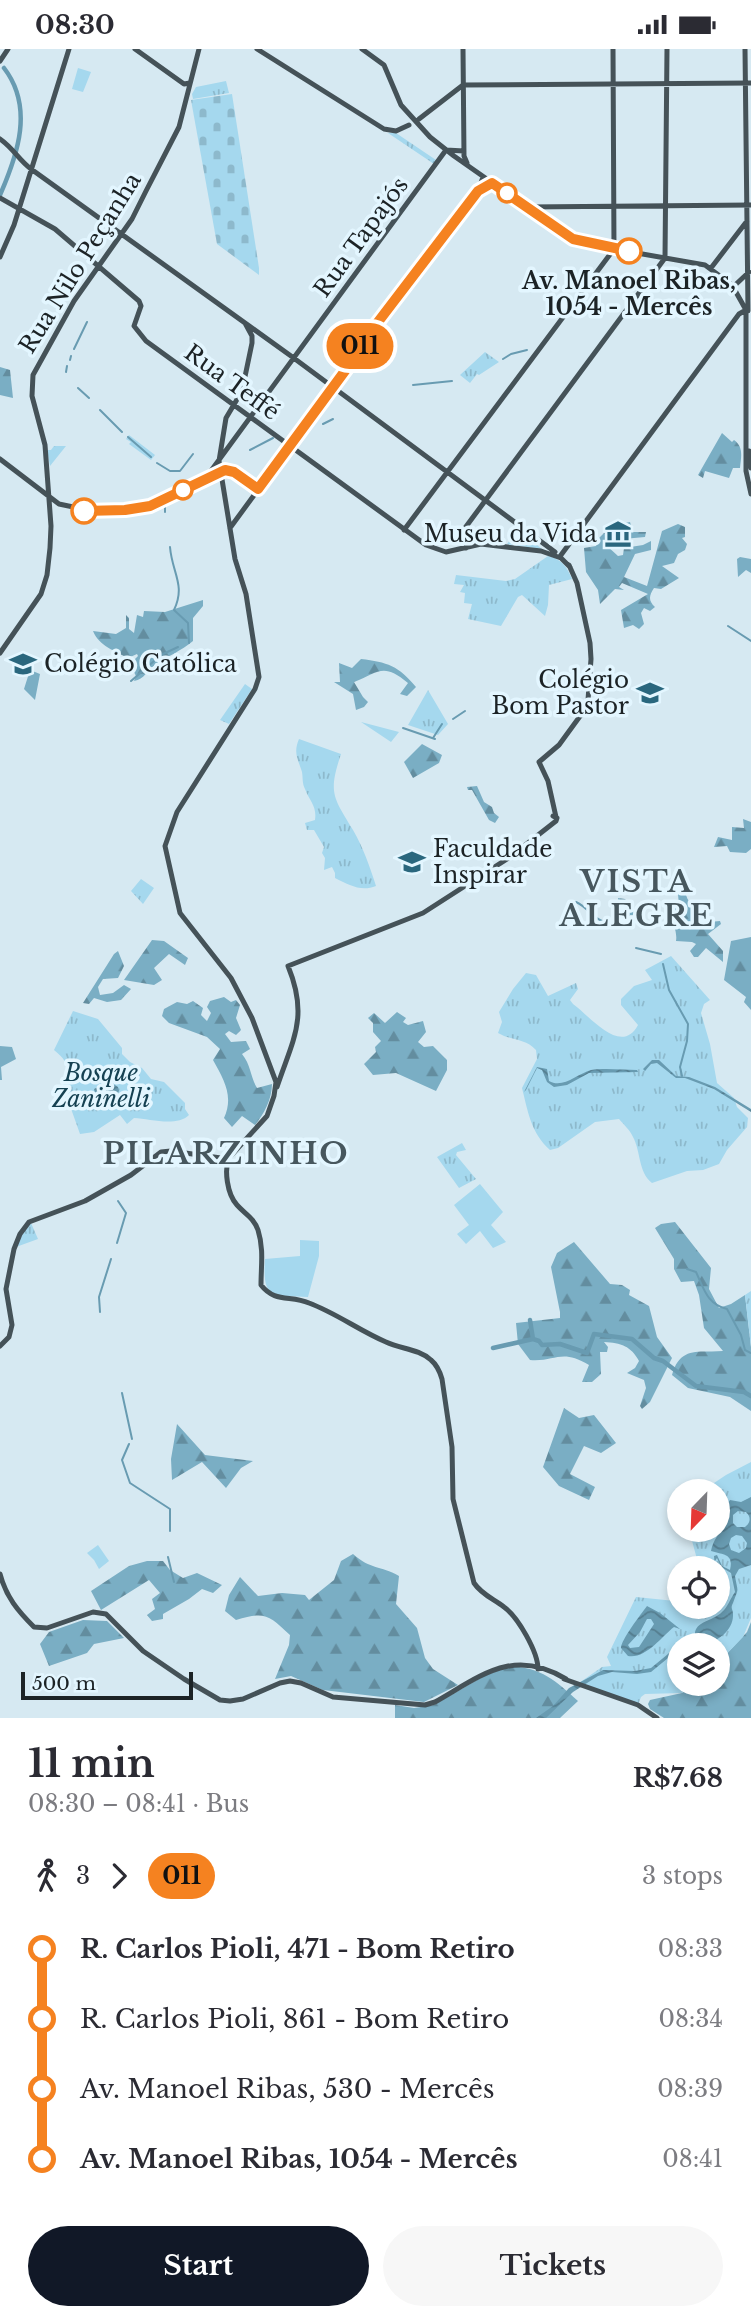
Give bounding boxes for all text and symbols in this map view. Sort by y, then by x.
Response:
text: 08:30 [35,9,115,41]
street label: Rua Nilo Peçanha [13,167,147,359]
street label: Rua Tapajós [308,172,414,302]
unlabelled marker [497,183,517,203]
marker: Av. Manoel Ribas, 1054 - Mercês [616,238,642,264]
place label: Av. Manoel Ribas, 1054 - Mercês [521,267,736,321]
line badge: 011 [320,323,400,369]
text: 011 [340,331,380,360]
street label: Rua Teffé [179,338,285,426]
unlabelled marker [173,480,193,500]
unlabelled marker [71,498,97,524]
museum icon: Museu da Vida [603,519,633,549]
place label: Museu da Vida [424,520,597,548]
school or university icon: Colégio Católica [8,649,38,679]
place label: Colégio Católica [44,650,237,678]
place label: Colégio Bom Pastor [492,666,629,720]
school or university icon: Colégio Bom Pastor [635,678,665,708]
place label: Faculdade Inspirar [433,835,553,889]
school or university icon: Faculdade Inspirar [397,847,427,877]
district label: VISTA ALEGRE [558,863,715,934]
park label: Bosque Zaninelli [51,1059,150,1113]
district label: PILARZINHO [102,1135,350,1172]
north arrow [667,1479,730,1542]
map controls [667,1479,730,1696]
button: locate [667,1556,730,1619]
button: layers [667,1633,730,1696]
scale bar [21,1669,192,1701]
text: 500 m [32,1672,96,1695]
text: 11 min [28,1740,155,1787]
text: R$7.68 [633,1762,723,1794]
text: 08:30 – 08:41 · Bus [28,1790,249,1818]
icon: walk [28,1857,66,1895]
icon: forward [100,1857,138,1895]
text: 011 [162,1861,201,1890]
text: 3 [76,1862,90,1890]
text: 3 stops [642,1862,723,1890]
text: R. Carlos Pioli, 471 - Bom Retiro [80,1933,515,1965]
text: 08:33 [658,1935,723,1963]
text: R. Carlos Pioli, 861 - Bom Retiro [80,2003,509,2035]
text: 08:34 [658,2005,723,2033]
text: Av. Manoel Ribas, 530 - Mercês [80,2073,495,2105]
text: 08:39 [657,2075,723,2103]
text: Av. Manoel Ribas, 1054 - Mercês [80,2143,518,2175]
text: 08:41 [662,2145,723,2173]
button: Start [28,2226,369,2306]
button: Tickets [383,2226,723,2306]

